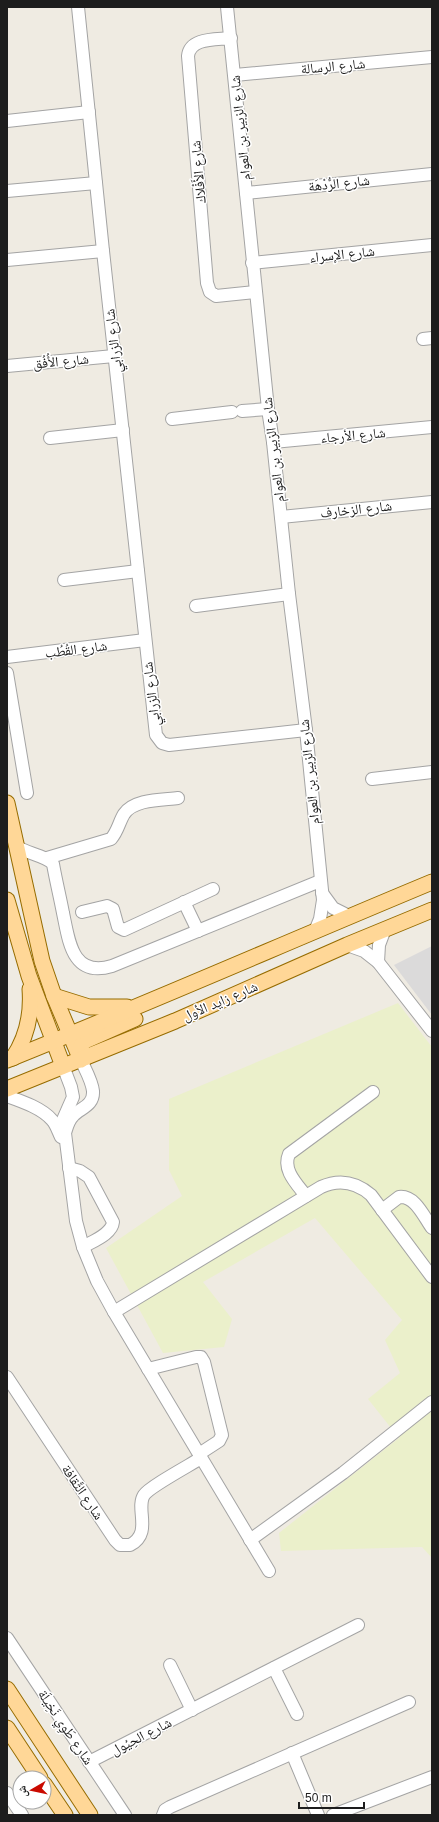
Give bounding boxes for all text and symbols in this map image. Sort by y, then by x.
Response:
street label: شارع الرسالة [300,55,366,79]
street label: شارع الزبير بن العوام [227,74,255,181]
street label: شارع الأَفْلاك [186,140,211,204]
street label: شارع الرُّدْهَة [307,172,371,196]
street label: شارع الإسراء [309,243,376,267]
street label: شارع الزرابي [101,307,128,374]
street label: شارع الأُفُق [32,350,90,373]
street label: شارع الزبير بن العوام [259,396,289,503]
street label: شارع الأرجاء [320,424,386,448]
street label: شارع الزخارف [319,497,393,523]
street label: شارع القُطُب [44,637,108,663]
street label: شارع الزرابي [139,660,166,727]
street label: شارع الزبير بن العوام [296,718,324,825]
street label: شارع زايد الأول [180,978,261,1026]
street label: شارع الثَّقافة [57,1461,107,1524]
street label: شارع طَوِي نَخِيلَة [32,1687,97,1769]
street label: شارع الحِيُول [108,1714,175,1760]
north arrow [12,1770,52,1810]
text: ش [15,1784,31,1798]
scale bar [299,1784,364,1810]
text: 50 m [305,1791,332,1805]

